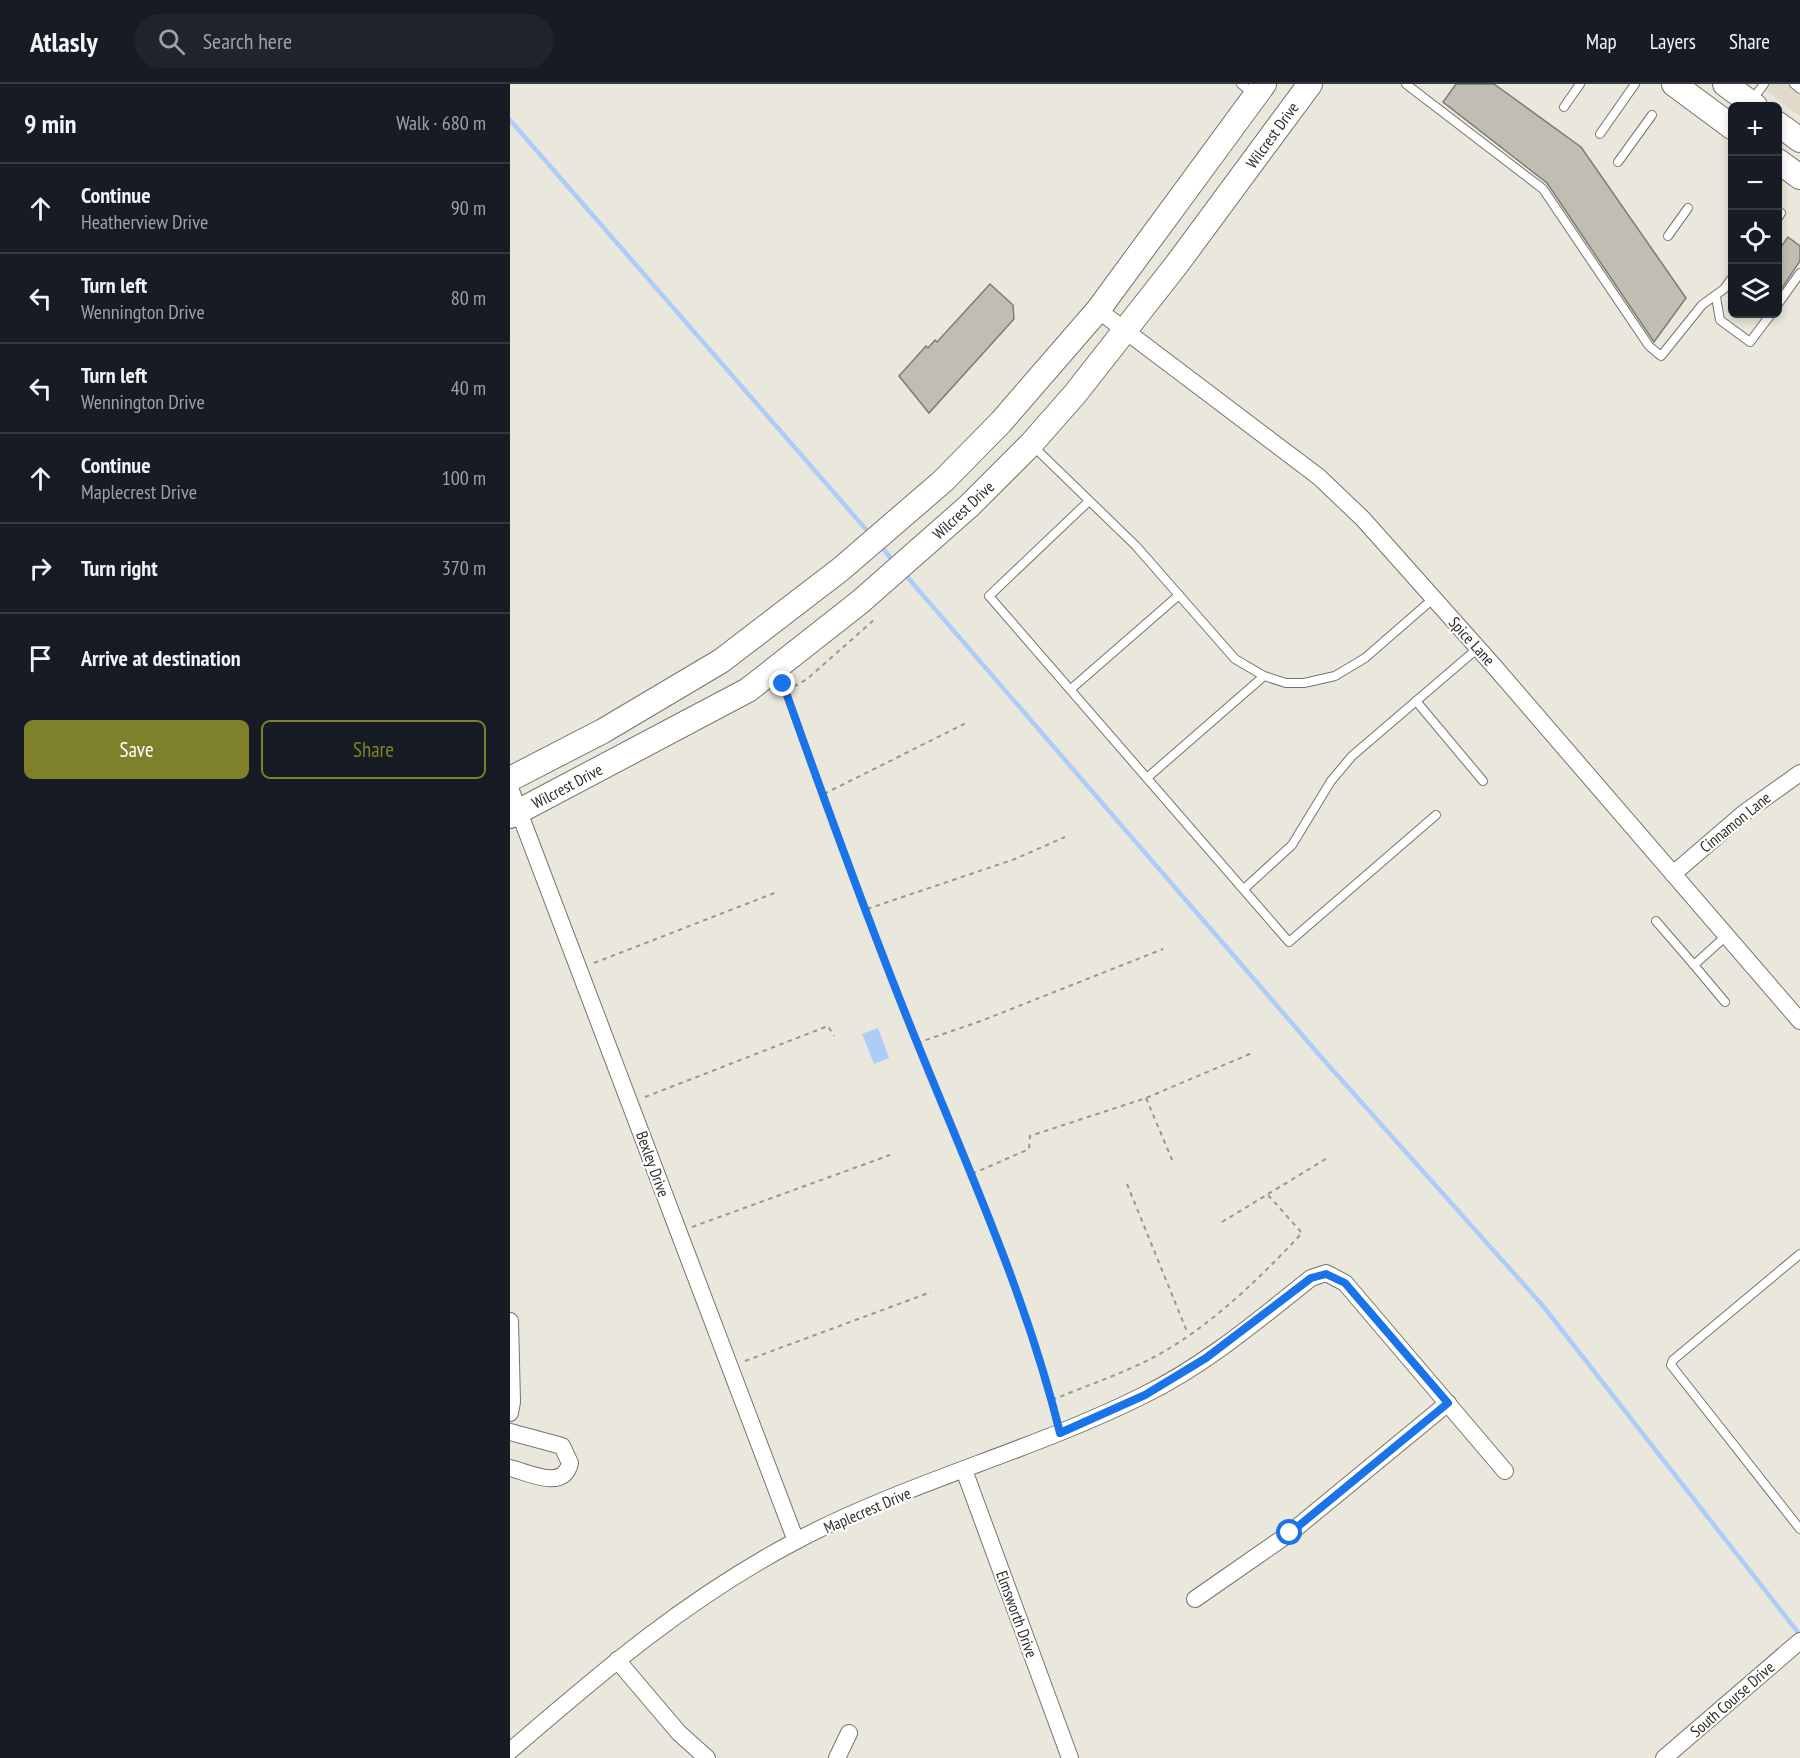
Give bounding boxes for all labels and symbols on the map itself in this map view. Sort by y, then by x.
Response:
street label: Wilcrest Drive [1241,98,1303,172]
street label: Wilcrest Drive [928,476,998,544]
street label: Spice Lane [1445,612,1499,670]
route end [769,670,795,696]
street label: Wilcrest Drive [528,759,606,813]
street label: Cinnamon Lane [1696,787,1774,857]
street label: Bexley Drive [632,1128,674,1200]
street label: Maplecrest Drive [820,1483,914,1537]
route start [1276,1519,1302,1545]
street label: Elmsworth Drive [992,1568,1042,1660]
street label: South Course Drive [1686,1657,1778,1741]

